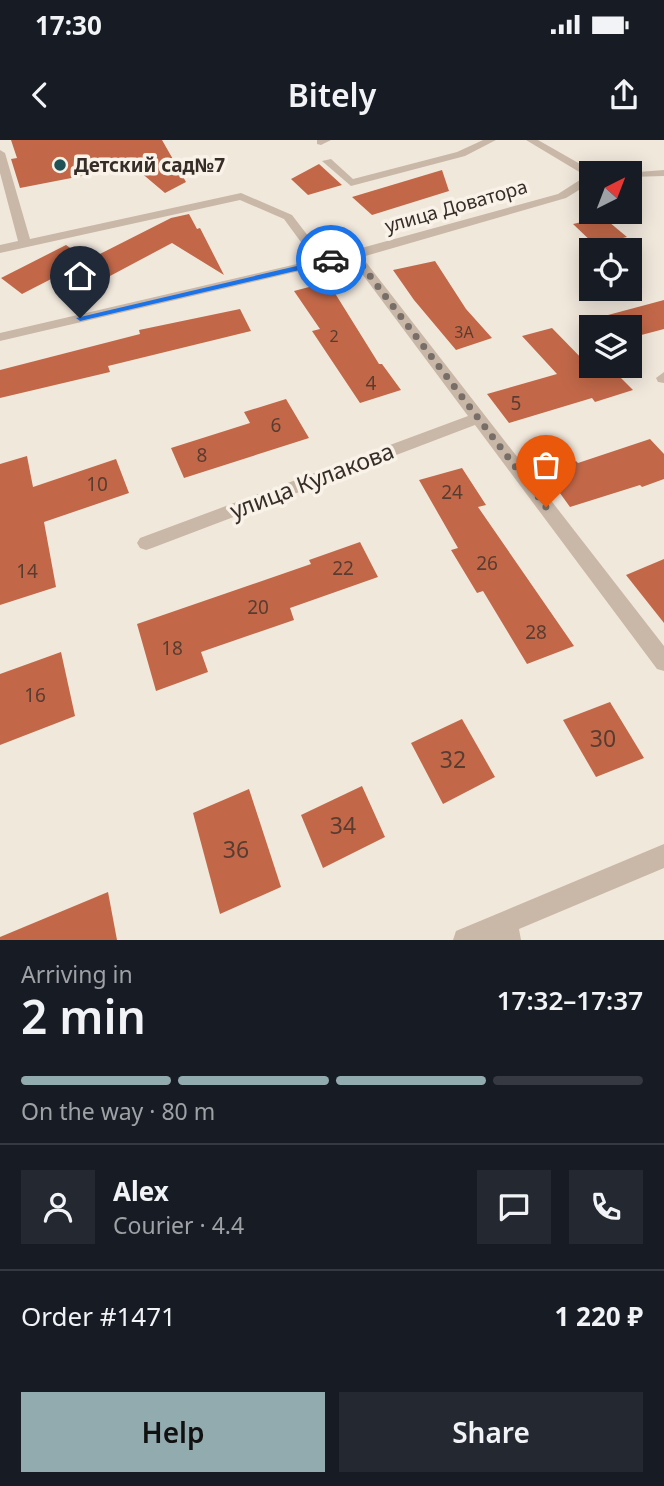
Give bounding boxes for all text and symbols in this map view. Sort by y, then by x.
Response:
text: 17:30 [35,7,102,43]
text: Bitely [288,73,376,116]
icon: back [21,76,59,114]
icon: share [605,76,643,114]
place label: Детский сад№7 [74,152,225,178]
marker: Детский сад№7 [52,157,68,173]
north arrow [579,161,642,224]
map controls [579,161,642,378]
street label: улица Доватора [382,173,530,239]
courier [296,225,366,295]
button: locate [579,238,642,301]
icon: car [312,241,350,279]
pin [50,246,110,318]
icon: home [61,257,99,295]
button: layers [579,315,642,378]
house number: 3А [454,321,474,343]
house number: 2 [329,325,339,347]
house number: 4 [366,370,377,396]
house number: 5 [511,390,521,416]
house number: 6 [271,412,281,438]
street label: улица Кулакова [225,434,398,526]
pin [516,435,576,507]
house number: 8 [197,442,207,468]
icon: bag [527,446,565,484]
house number: 10 [86,471,108,497]
house number: 24 [441,479,463,505]
house number: 26 [476,550,498,576]
house number: 22 [332,555,354,581]
house number: 14 [16,558,38,584]
house number: 20 [247,594,269,620]
house number: 28 [525,619,547,645]
house number: 18 [161,635,183,661]
house number: 16 [24,682,46,708]
house number: 30 [590,722,616,754]
house number: 32 [440,743,466,775]
house number: 34 [330,809,356,841]
house number: 36 [223,833,249,865]
text: Arriving in [21,958,133,990]
text: 17:32–17:37 [497,982,643,1018]
text: 2 min [21,985,146,1047]
text: On the way · 80 m [21,1095,215,1127]
button: person [21,1170,95,1244]
button: chat [477,1170,551,1244]
button: phone [569,1170,643,1244]
text: Alex [113,1173,169,1209]
text: Courier · 4.4 [113,1209,244,1241]
text: Order #1471 [21,1298,176,1334]
text: 1 220 ₽ [554,1298,643,1334]
button: Help [21,1392,325,1472]
button: Share [339,1392,643,1472]

